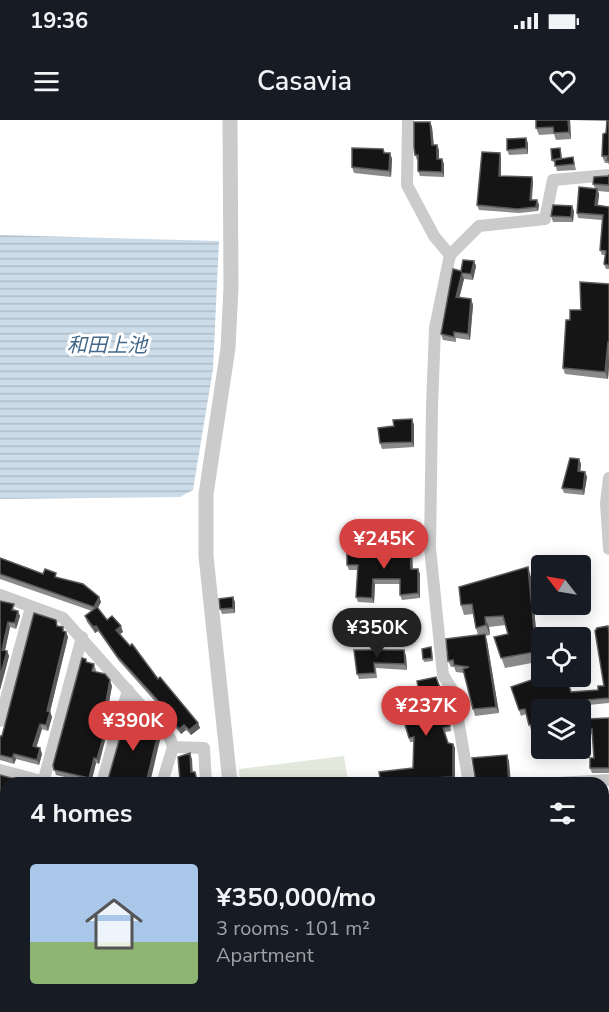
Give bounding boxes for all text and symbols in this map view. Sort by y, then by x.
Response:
text: 19:36 [30,6,88,36]
text: Casavia [257,63,352,100]
icon: menu [30,65,63,98]
icon: heart [546,65,579,98]
water label: 和田上池 [67,332,149,359]
pin: ¥245K [342,519,426,570]
text: ¥245K [353,525,415,552]
north arrow [531,555,591,615]
map controls [531,555,591,759]
pin: ¥350K [335,608,419,659]
text: ¥350K [346,614,408,641]
button: locate [531,627,591,687]
pin: ¥237K [384,686,468,737]
text: ¥237K [395,692,457,719]
button: layers [531,699,591,759]
pin: ¥390K [91,701,175,752]
text: ¥390K [102,707,164,734]
text: 4 homes [30,796,132,831]
icon: filters [546,797,579,830]
text: ¥350,000/mo [216,880,376,915]
icon: home [78,888,150,960]
text: 3 rooms · 101 m² [216,915,370,942]
text: Apartment [216,942,314,969]

